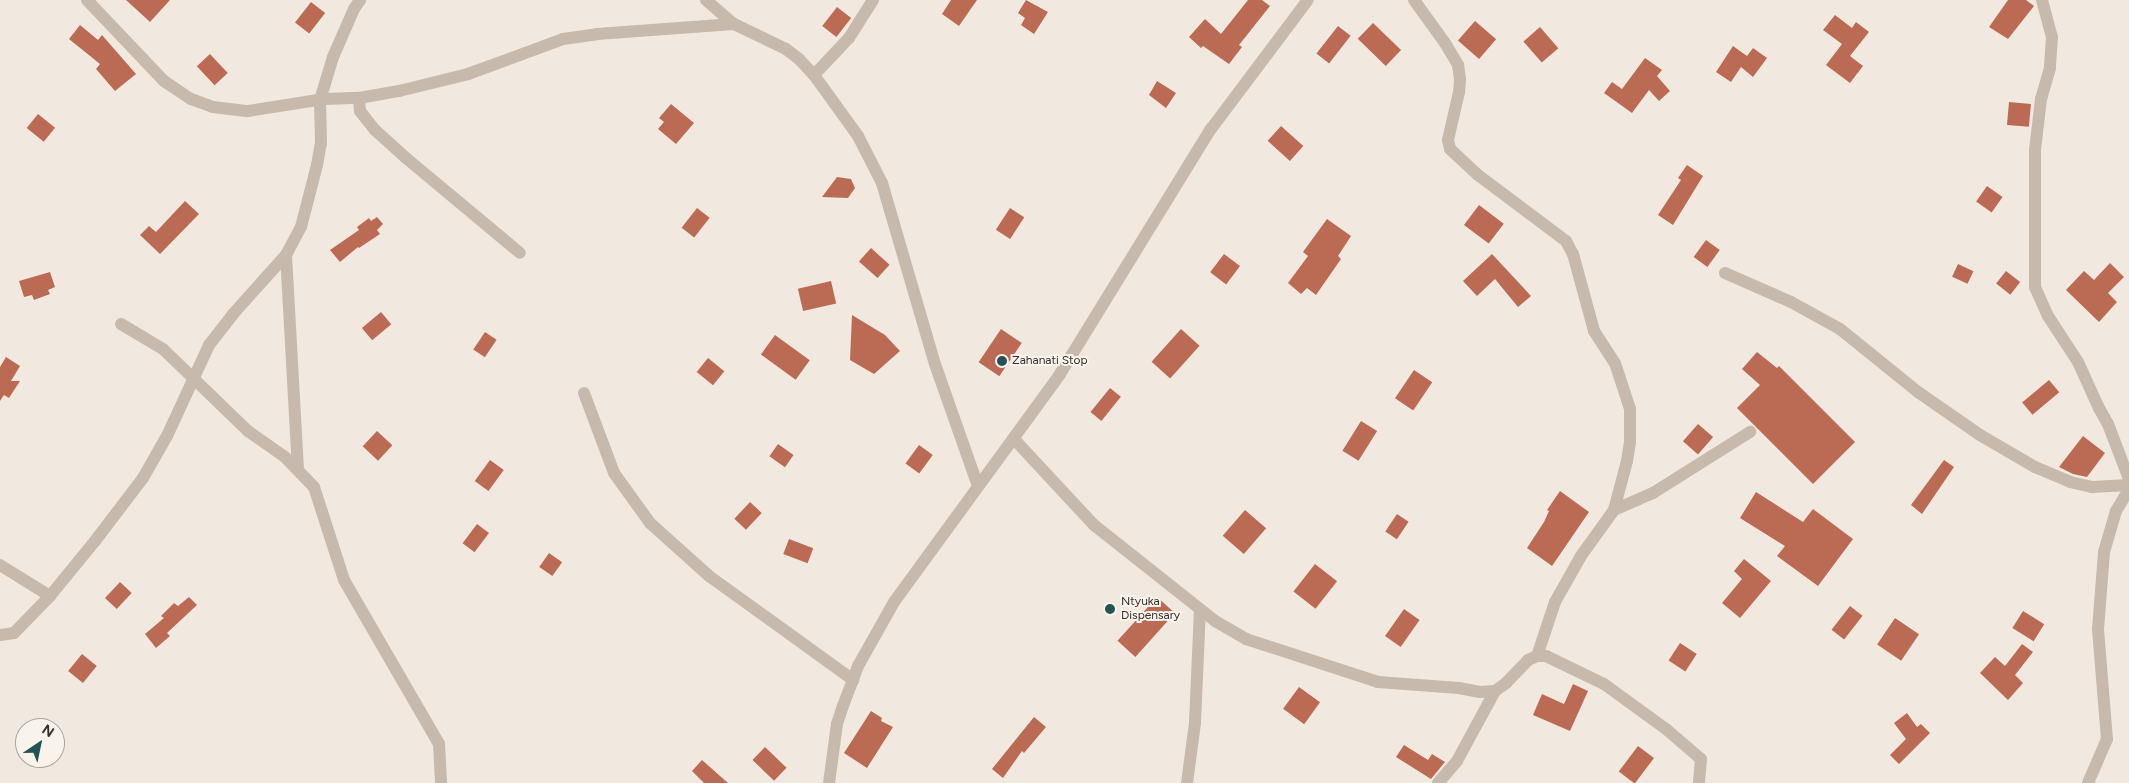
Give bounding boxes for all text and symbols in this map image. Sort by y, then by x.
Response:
place label: Zahanati Stop [1012,354,1088,368]
marker: Zahanati Stop [996,355,1008,367]
place label: Ntyuka Dispensary [1121,595,1180,623]
marker: Ntyuka Dispensary [1103,602,1117,616]
north arrow [15,718,65,768]
text: N [39,721,57,741]

